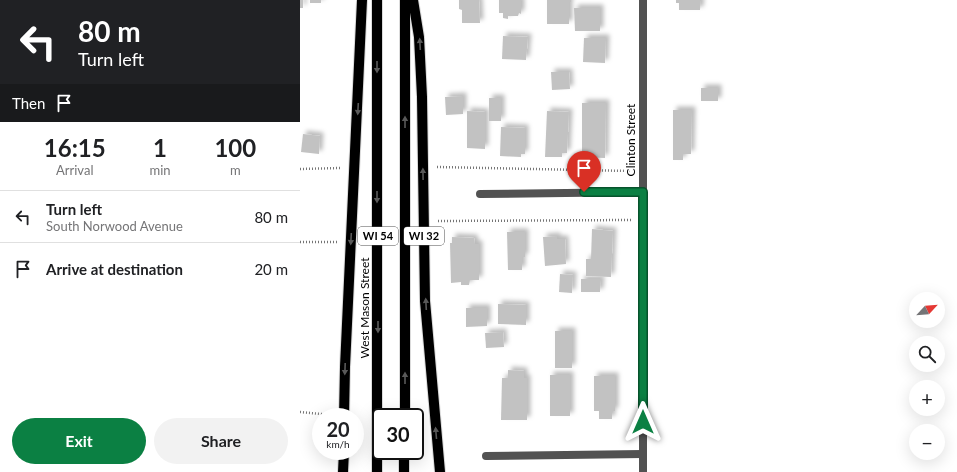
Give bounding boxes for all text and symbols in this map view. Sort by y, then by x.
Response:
text: 80 m [78,14,141,48]
icon: left [12,16,64,68]
one-way arrow [416,38,423,50]
text: Turn left [78,48,144,70]
one-way arrow [374,61,380,74]
icon: arrive [53,92,75,114]
text: Then [12,94,45,112]
one-way arrow [355,103,361,116]
street label: Clinton Street [623,103,638,176]
one-way arrow [402,115,408,128]
text: 16:15 [44,133,106,162]
text: 1 [153,133,167,162]
text: 100 [214,133,256,162]
pin [567,151,601,192]
icon: arrive [573,157,595,179]
text: Arrival [56,162,93,178]
text: min [150,162,171,178]
text: m [230,162,241,178]
one-way arrow [420,168,427,180]
one-way arrow [374,191,380,204]
text: Turn left [46,200,102,218]
icon: left [12,206,34,228]
text: 80 m [254,208,288,226]
text: South Norwood Avenue [46,218,183,234]
road number: WI 54 [358,227,398,245]
road number: WI 32 [404,227,444,245]
one-way arrow [348,233,355,245]
street label: West Mason Street [357,257,372,358]
icon: arrive [12,258,34,280]
text: Arrive at destination [46,260,183,278]
text: 20 m [254,260,288,278]
north arrow [909,292,945,328]
map controls [909,292,945,460]
one-way arrow [422,298,429,310]
one-way arrow [375,321,381,334]
button: search [909,336,945,372]
one-way arrow [342,363,348,376]
one-way arrow [402,371,408,384]
button: + [909,380,945,416]
position arrow [622,401,664,443]
speed limit sign: 30 [372,408,424,460]
text: 20 [326,417,350,441]
button: Exit [12,418,146,464]
button: Share [154,418,288,464]
button: − [909,424,945,460]
one-way arrow [433,427,440,439]
text: km/h [326,438,350,450]

